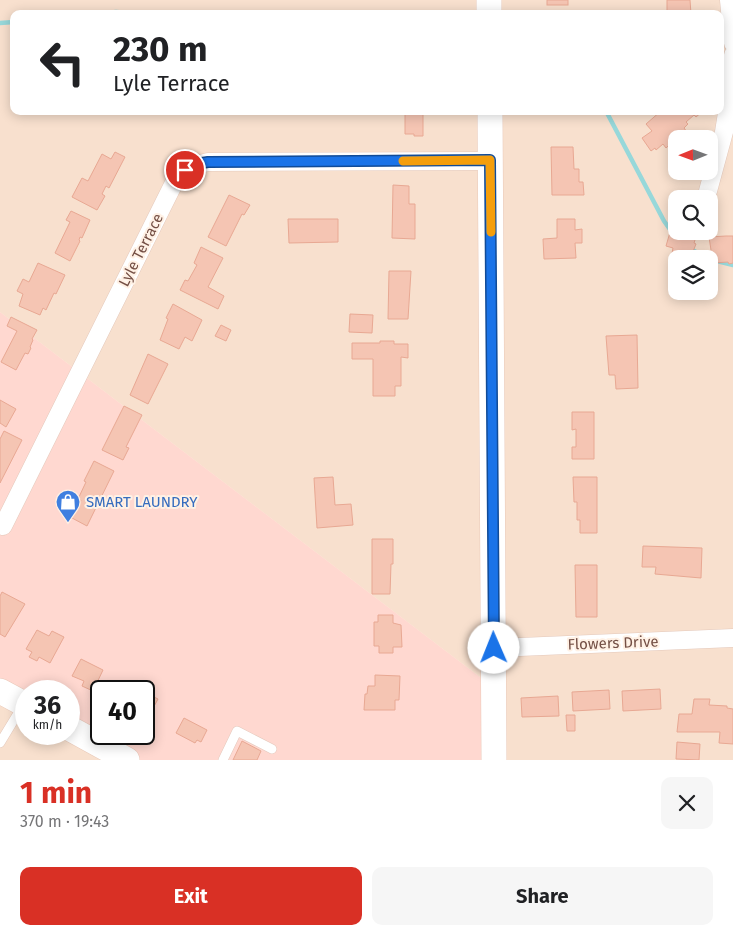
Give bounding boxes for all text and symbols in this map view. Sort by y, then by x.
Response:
text: 230 m [113,28,207,70]
icon: left [30,30,95,95]
text: Lyle Terrace [113,70,230,97]
north arrow [668,130,718,180]
map controls [668,130,718,300]
pin [164,149,206,191]
icon: arrive [171,156,199,184]
button: search [668,190,718,240]
street label: Lyle Terrace [115,210,167,290]
button: layers [668,250,718,300]
shop icon: SMART LAUNDRY [55,489,81,523]
place label: SMART LAUNDRY [86,493,198,511]
position arrow [467,621,519,673]
street label: Flowers Drive [567,632,659,654]
speed limit sign: 40 [90,680,155,745]
text: 36 [34,691,61,721]
text: km/h [33,718,62,732]
text: 1 min [20,775,92,811]
button: close [661,777,713,829]
text: 370 m · 19:43 [20,812,109,831]
button: Exit [20,867,362,925]
button: Share [372,867,713,925]

